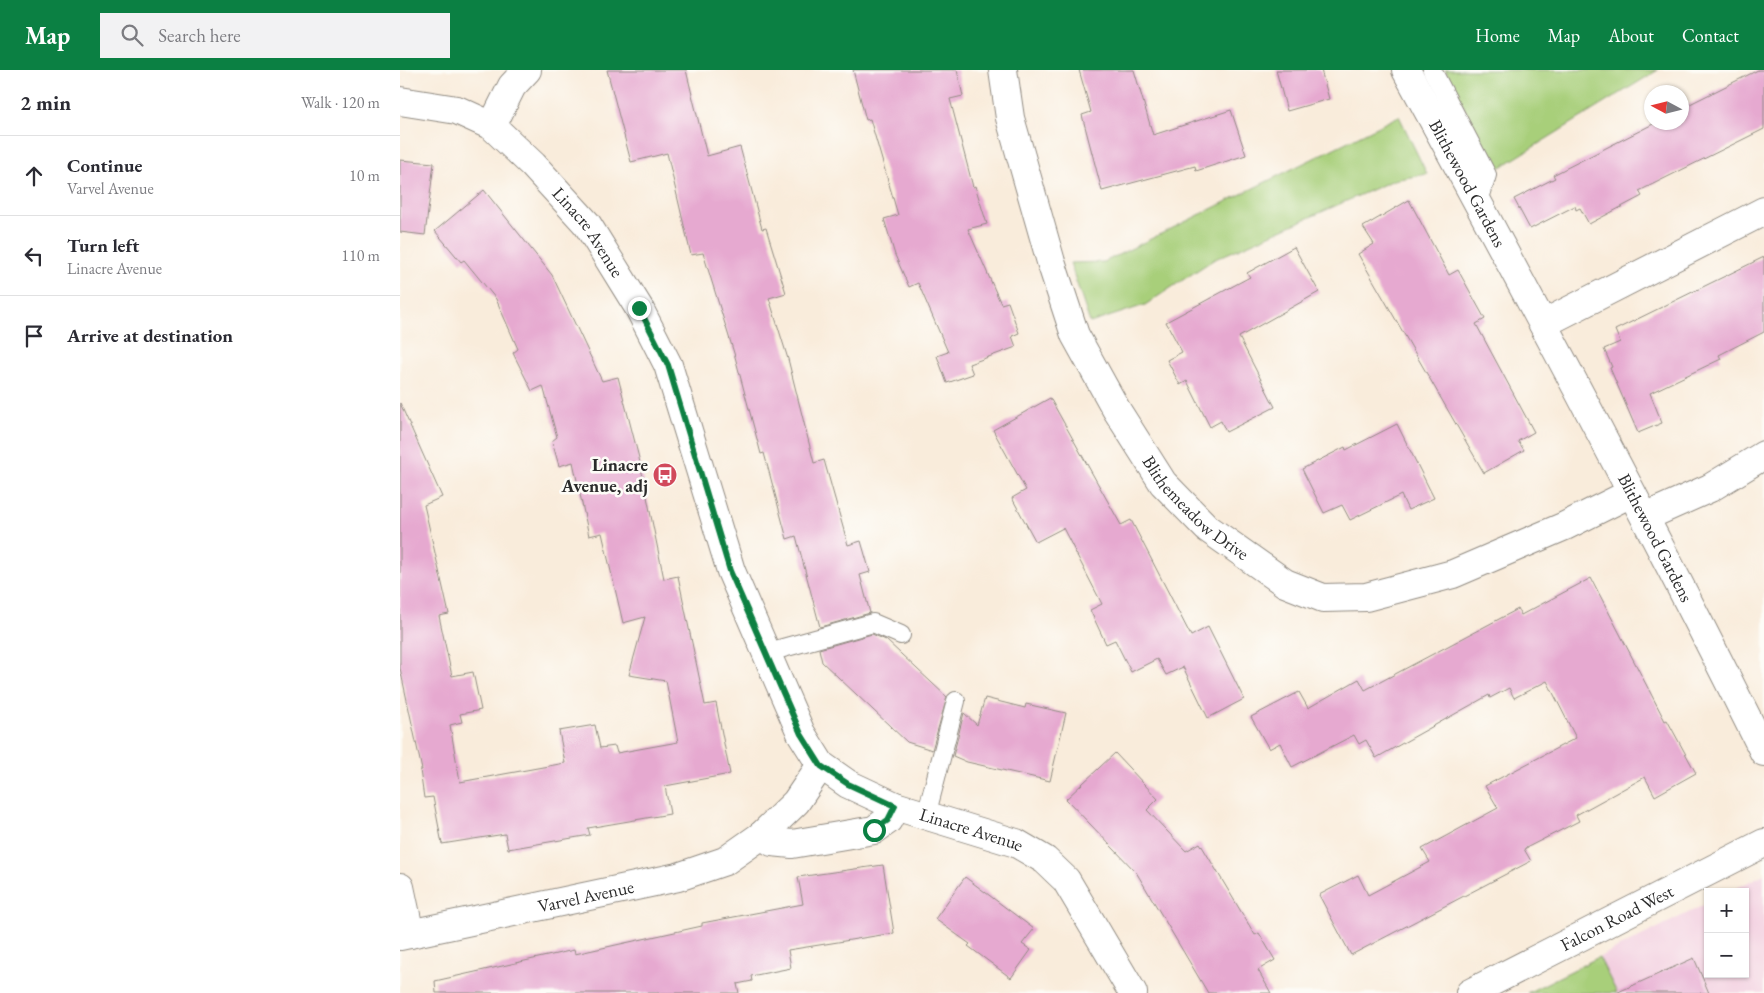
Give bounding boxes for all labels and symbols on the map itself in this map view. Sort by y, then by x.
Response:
north arrow [1644,85,1689,130]
street label: Blithewood Gardens [1424,115,1512,251]
street label: Linacre Avenue [548,182,629,281]
route end [628,297,651,320]
street label: Blithemeadow Drive [1138,451,1254,565]
place label: Linacre Avenue, adj [561,453,648,497]
bus stop icon: Linacre Avenue, adj [652,462,678,488]
street label: Blithewood Gardens [1613,469,1698,606]
street label: Linacre Avenue [917,802,1028,856]
route start [863,819,886,842]
street label: Varvel Avenue [536,875,636,917]
street label: Falcon Road West [1556,879,1677,956]

